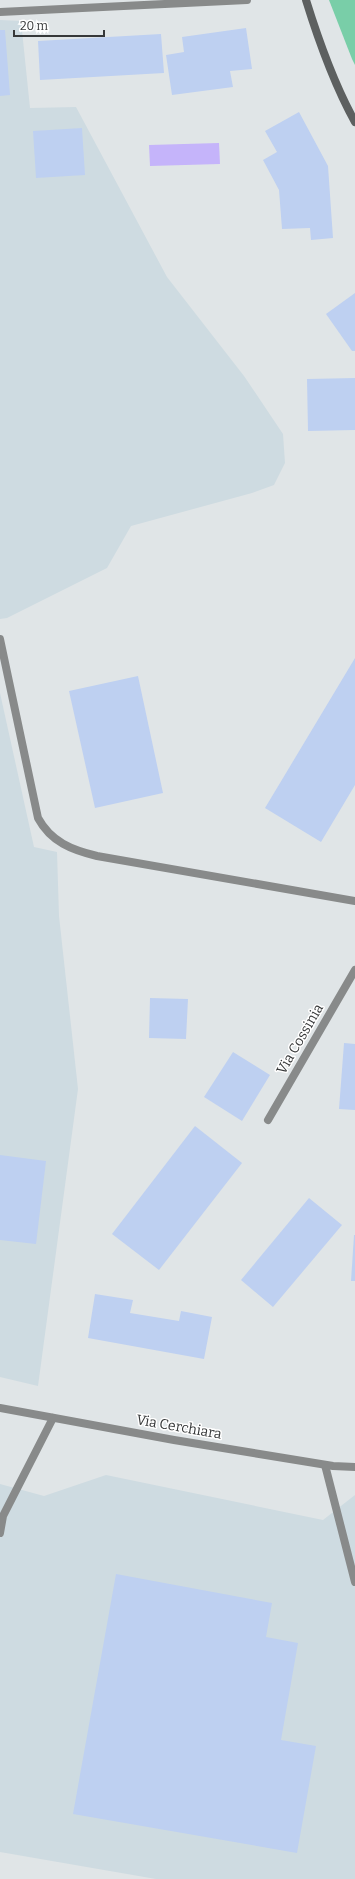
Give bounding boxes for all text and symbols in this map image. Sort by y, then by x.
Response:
scale bar [14,12,104,38]
text: 20 m [20,19,49,33]
street label: Via Cossinia [273,1001,327,1077]
street label: Via Cerchiara [135,1411,223,1443]

